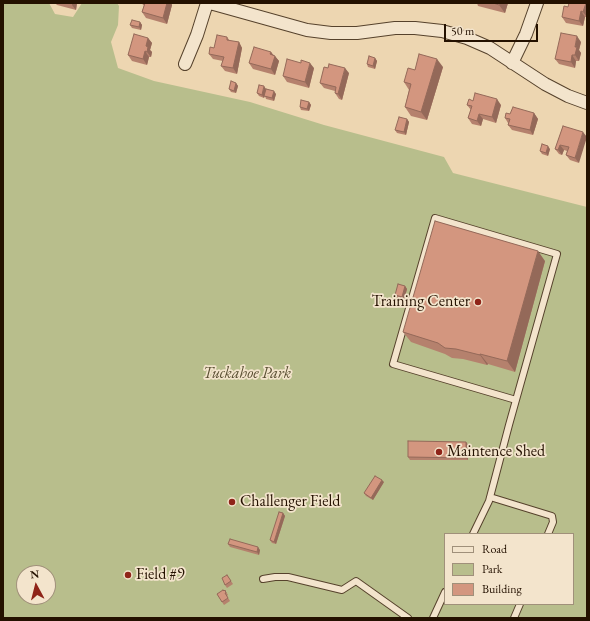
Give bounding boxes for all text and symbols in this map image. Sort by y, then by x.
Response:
scale bar [446,16,540,42]
text: 50 m [451,23,474,39]
place label: Training Center [372,292,470,312]
marker: Training Center [473,297,483,307]
park label: Tuckahoe Park [203,364,291,384]
place label: Maintence Shed [447,442,545,462]
marker: Maintence Shed [434,447,444,457]
place label: Challenger Field [240,492,340,512]
marker: Challenger Field [227,497,237,507]
legend [444,533,574,605]
text: Road [482,541,507,557]
text: Park [482,561,502,577]
north arrow [16,565,56,605]
place label: Field #9 [136,565,185,585]
text: N [29,567,40,582]
marker: Field #9 [123,570,133,580]
text: Building [482,581,522,597]

